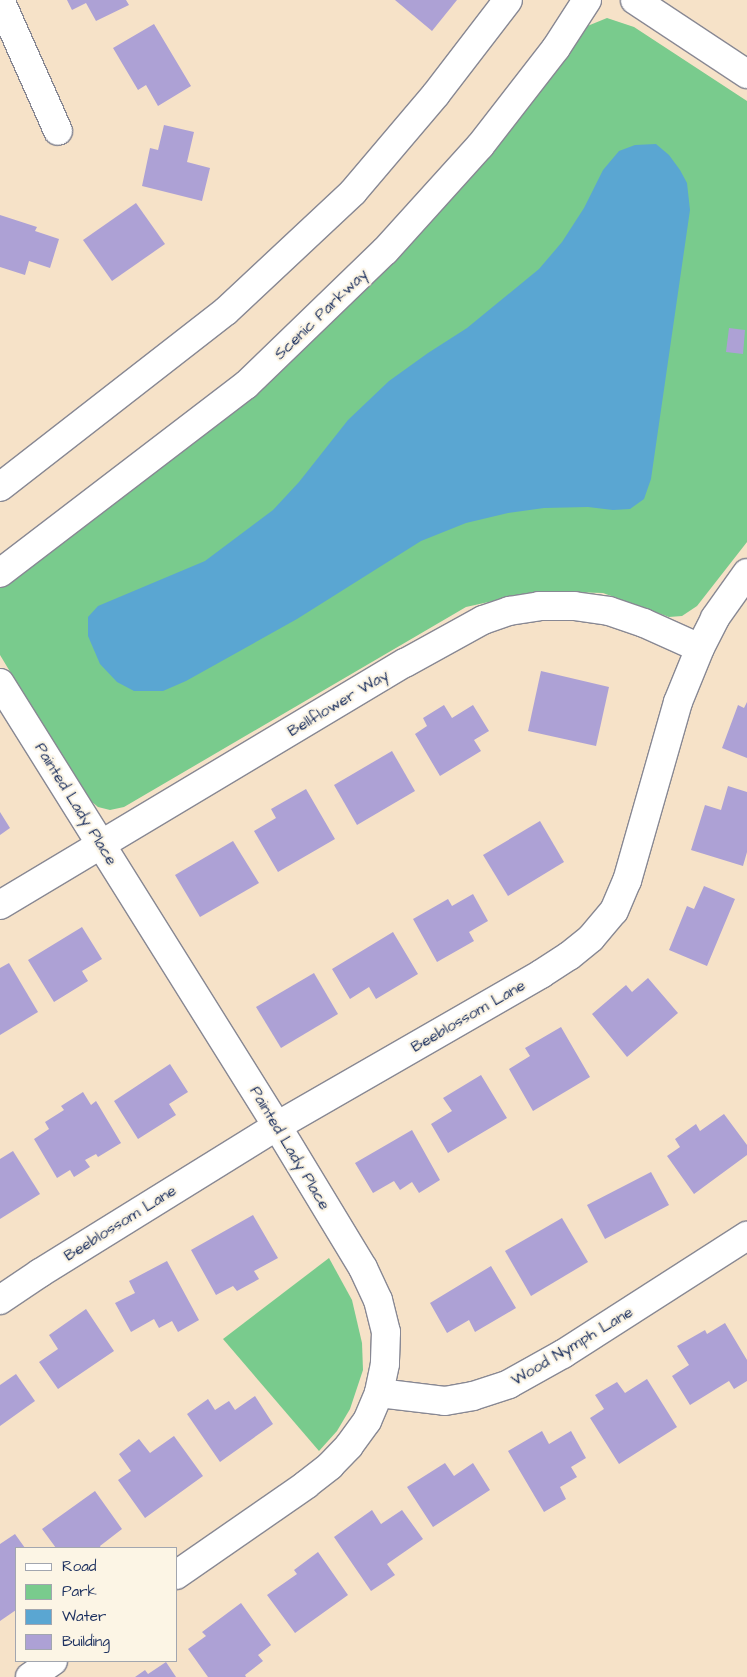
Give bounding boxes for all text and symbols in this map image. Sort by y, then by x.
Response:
street label: Scenic Parkway [270,264,372,364]
street label: Bellflower Way [284,665,392,741]
street label: Painted Lady Place [31,739,121,869]
street label: Beeblossom Lane [407,975,529,1057]
street label: Painted Lady Place [246,1083,334,1213]
street label: Beeblossom Lane [60,1181,180,1265]
street label: Wood Nymph Lane [508,1302,636,1390]
legend [15,1547,178,1662]
text: Road [62,1556,96,1577]
text: Park [62,1581,97,1602]
text: Water [62,1606,106,1627]
text: Building [62,1631,110,1652]

